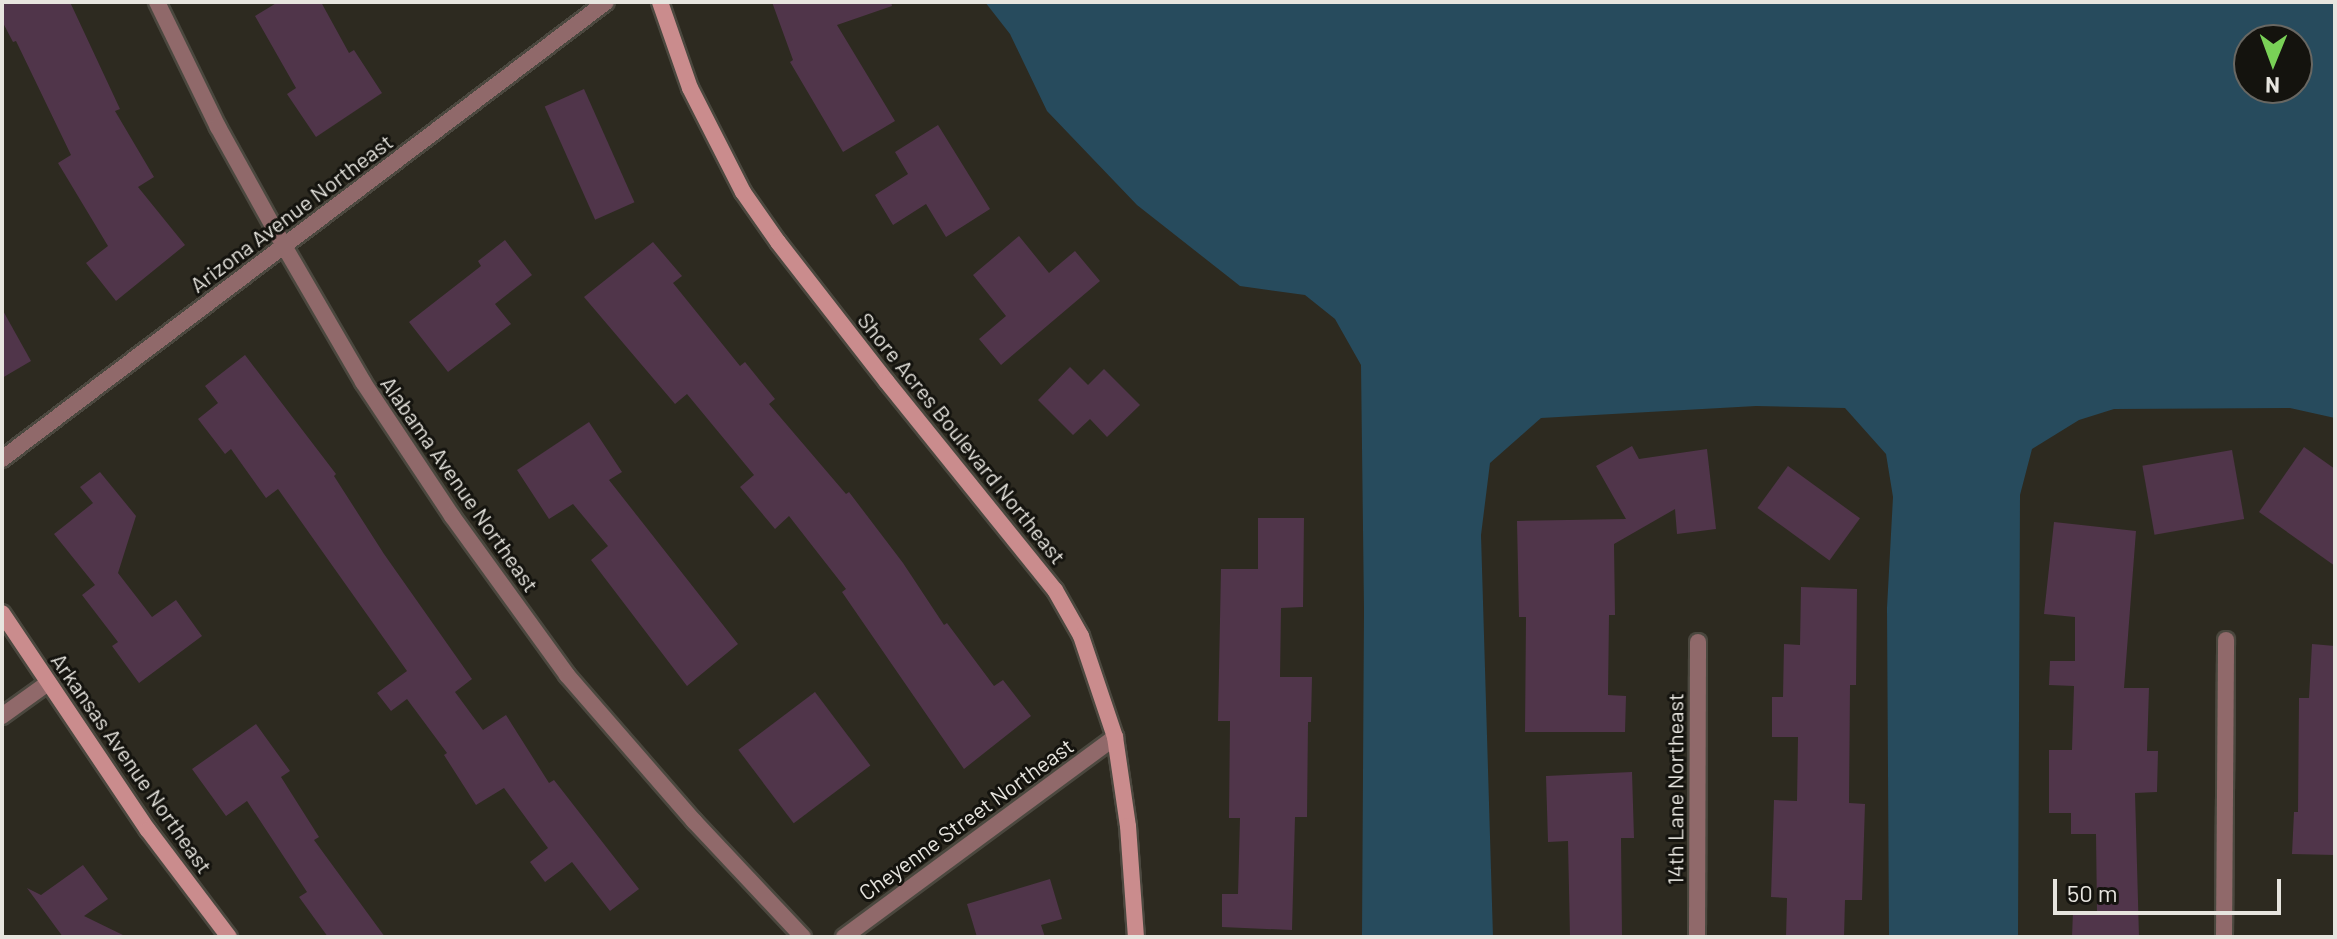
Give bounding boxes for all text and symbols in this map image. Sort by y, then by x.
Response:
north arrow [2233,24,2313,104]
text: N [2265,73,2280,99]
street label: Arizona Avenue Northeast [184,128,398,298]
street label: Shore Acres Boulevard Northeast [852,307,1072,569]
street label: Alabama Avenue Northeast [375,371,545,597]
street label: Arkansas Avenue Northeast [46,648,218,878]
street label: 14th Lane Northeast [1662,693,1688,885]
street label: Cheyenne Street Northeast [854,732,1078,906]
scale bar [2057,863,2285,913]
text: 50 m [2067,878,2118,907]

